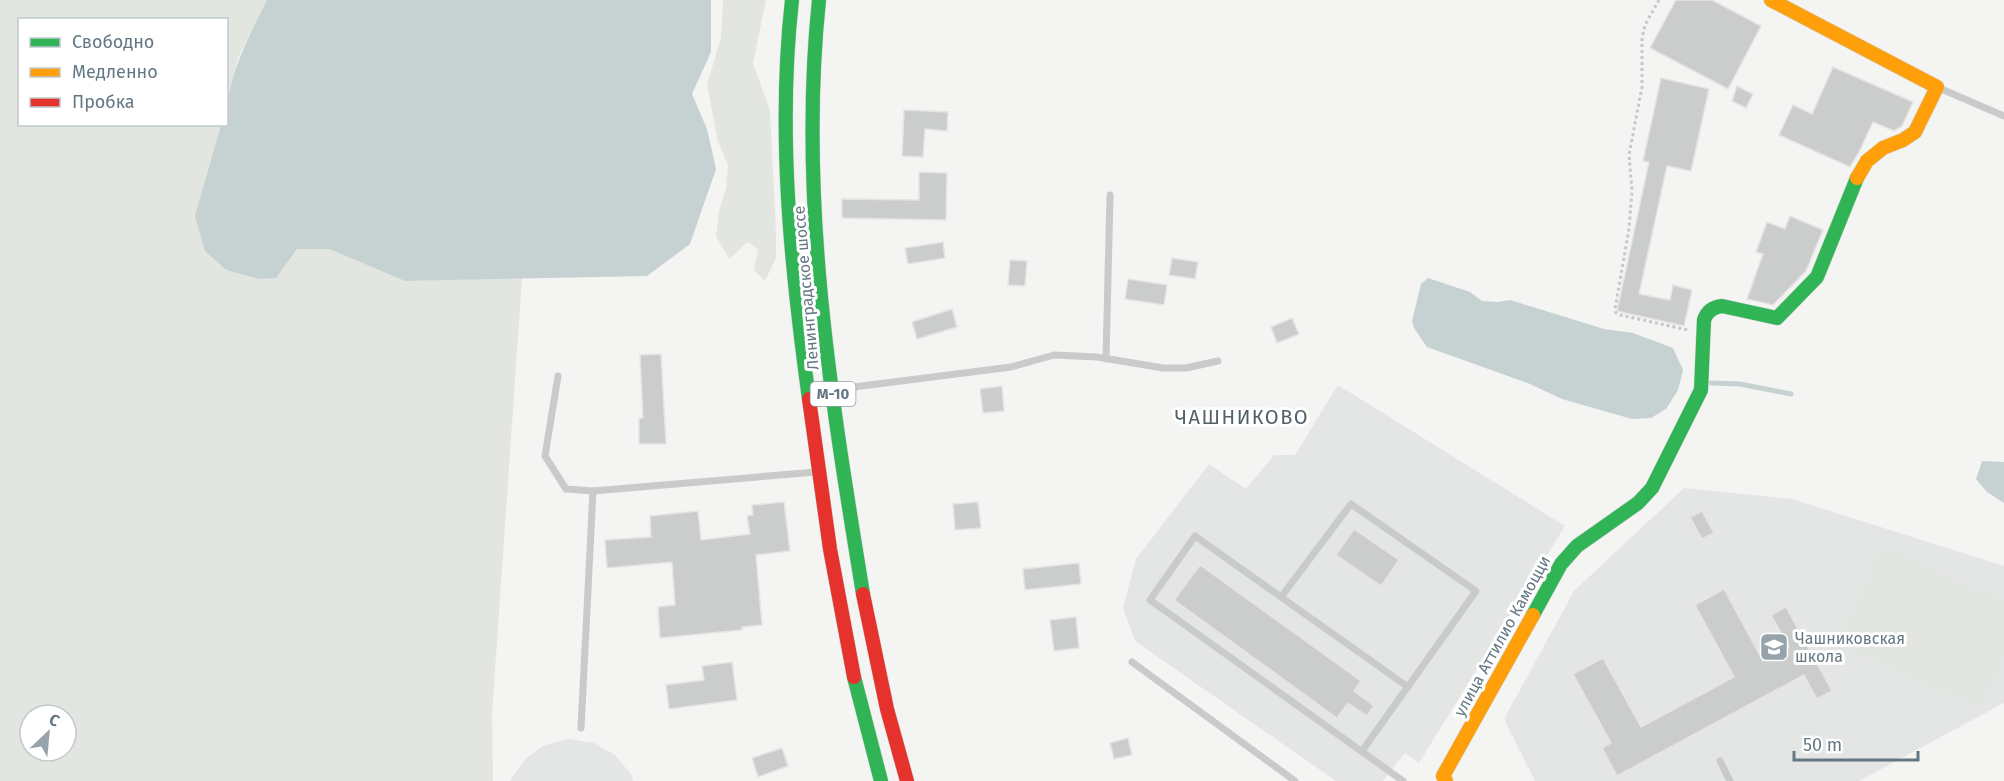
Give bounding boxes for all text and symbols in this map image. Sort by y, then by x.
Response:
legend [18,18,228,126]
text: Свободно [72,31,154,53]
text: Медленно [72,61,158,83]
text: Пробка [72,91,135,113]
street label: Ленинградское шоссе [789,205,823,371]
road number: М-10 [810,382,856,406]
district label: ЧАШНИКОВО [1175,405,1309,429]
street label: улица Аттилио Камоцци [1450,552,1554,720]
place label: Чашниковская школа [1795,629,1905,666]
school or university icon: Чашниковская школа [1758,631,1790,663]
north arrow [18,703,78,763]
text: С [46,709,63,731]
scale bar [1794,724,1918,762]
text: 50 m [1803,734,1842,756]

